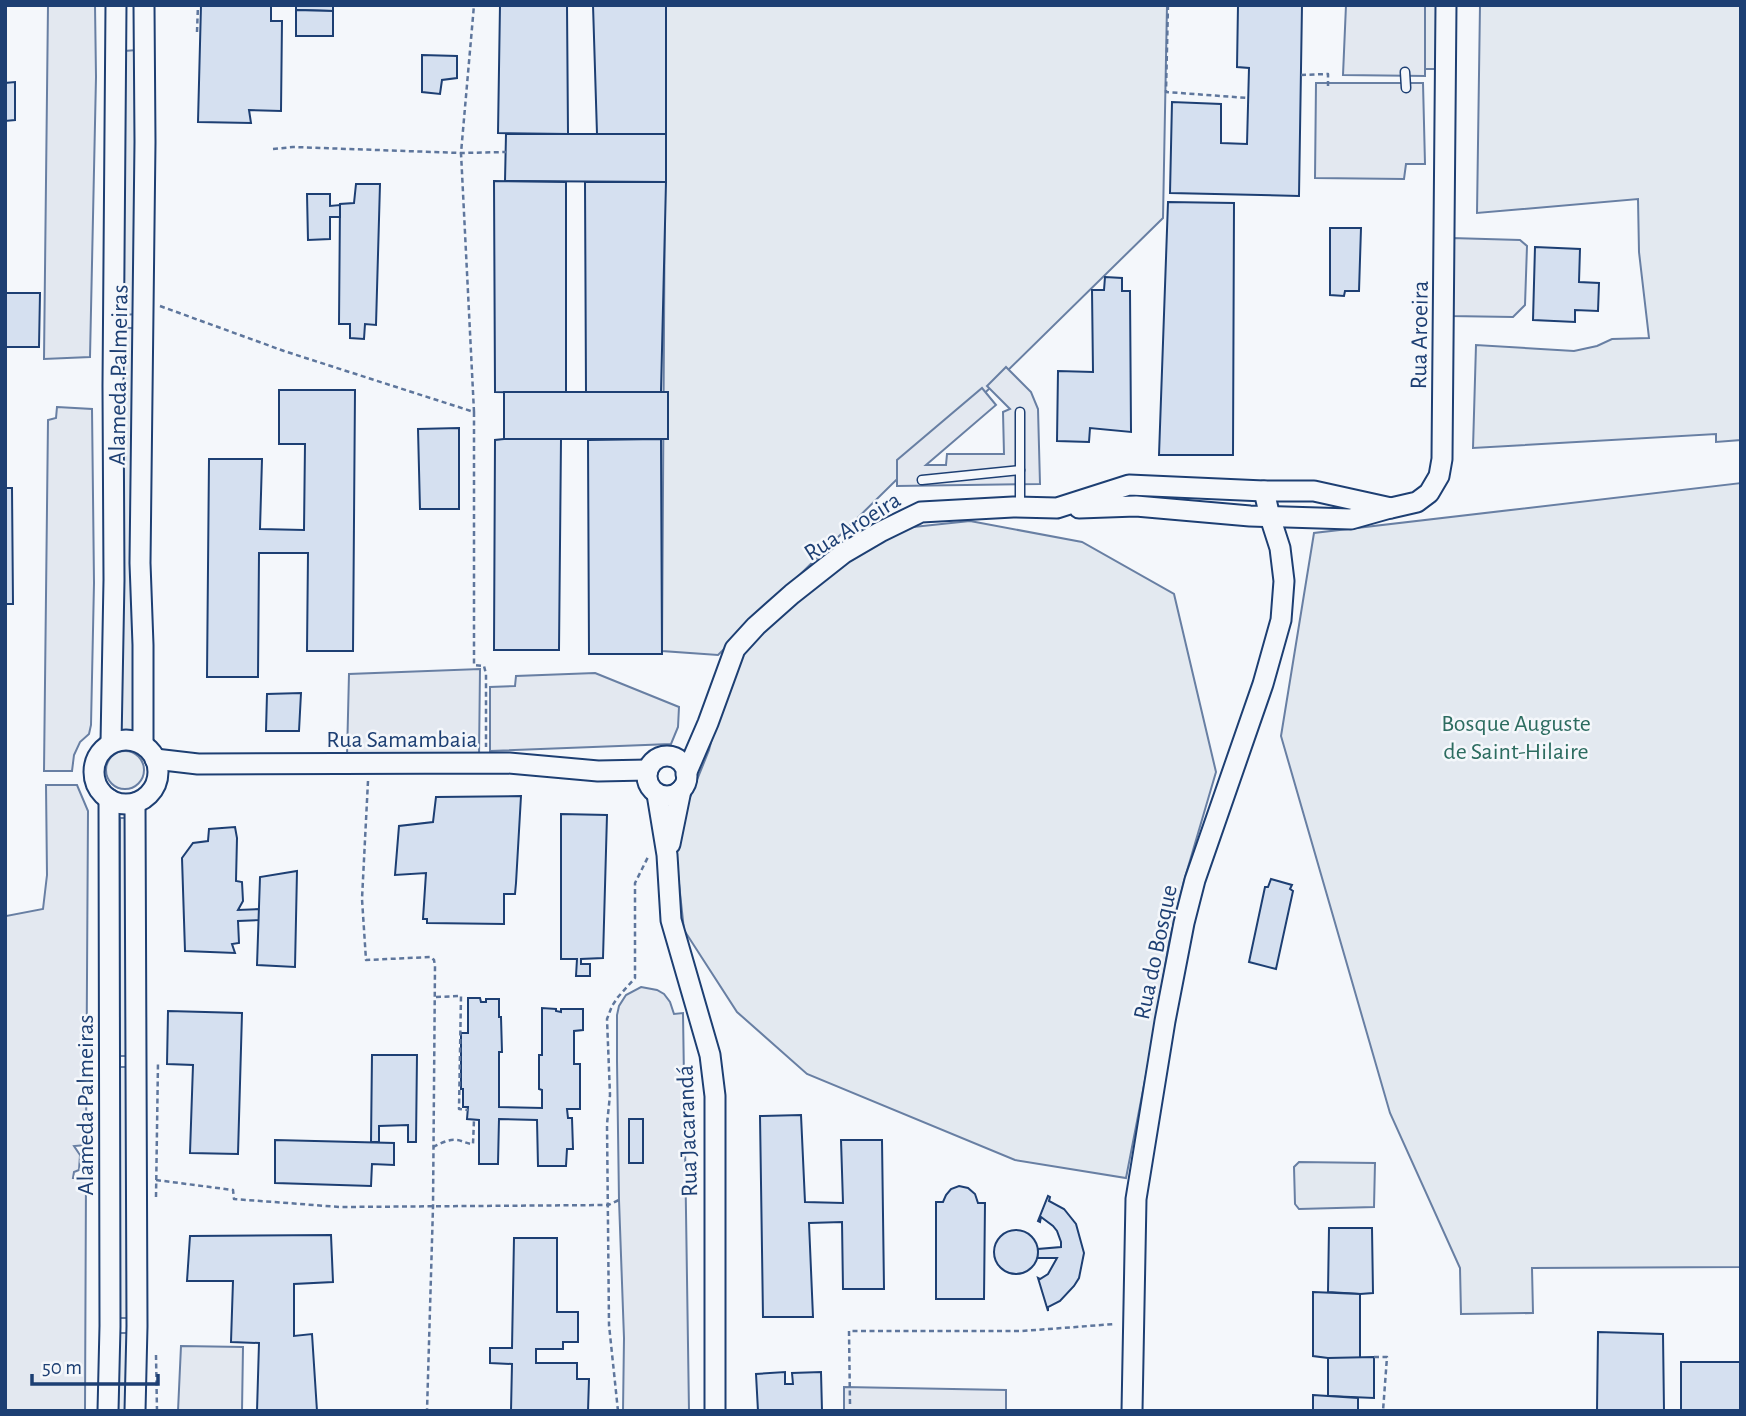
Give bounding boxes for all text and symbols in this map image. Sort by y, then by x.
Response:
street label: Rua Aroeira [1407,280,1433,390]
street label: Alameda Palmeiras [105,284,133,466]
street label: Rua Aroeira [800,488,905,566]
park label: Bosque Auguste de Saint-Hilaire [1441,712,1591,764]
street label: Rua Samambaia [326,728,478,752]
street label: Rua do Bosque [1130,883,1182,1022]
street label: Alameda Palmeiras [74,1015,98,1195]
street label: Rua Jacarandá [674,1064,702,1197]
scale bar [32,1342,158,1386]
text: 50 m [42,1357,82,1378]

